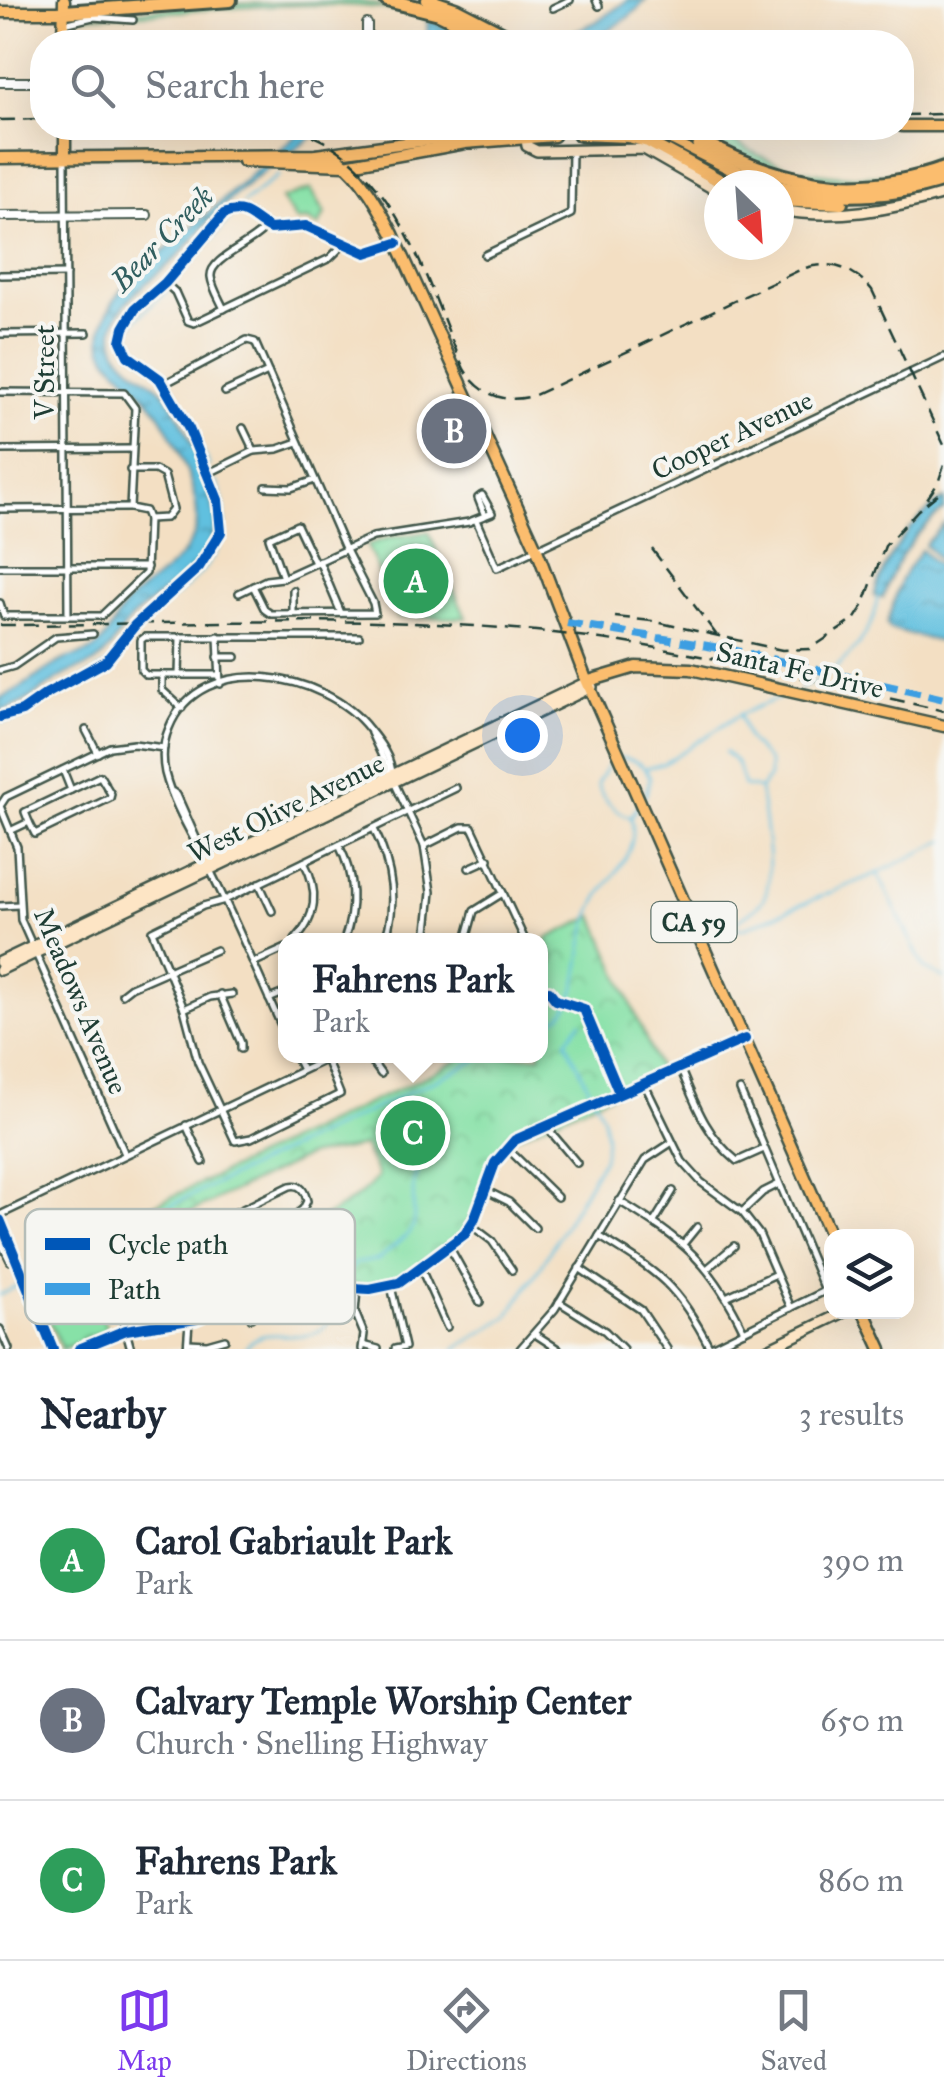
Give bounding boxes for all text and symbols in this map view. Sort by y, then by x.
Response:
search box [30,30,914,140]
icon: search [65,58,120,113]
text: Search here [145,62,325,108]
north arrow [704,170,794,260]
water label: Bear Creek [102,179,221,301]
street label: V Street [27,324,62,421]
street label: Cooper Avenue [646,382,818,488]
pin: B [422,394,486,468]
pin: A [384,544,448,618]
street label: Santa Fe Drive [713,634,887,706]
your location [497,710,548,761]
street label: West Olive Avenue [182,745,390,871]
road number: CA 59 [652,902,736,942]
street label: Meadows Avenue [26,903,136,1099]
popup [278,933,548,1063]
text: Fahrens Park [312,956,514,1002]
text: Park [312,1002,370,1041]
pin: C [380,1096,446,1170]
legend [25,1209,355,1324]
text: Cycle path [108,1227,229,1262]
map controls [824,1229,914,1319]
button: layers [824,1229,914,1319]
text: Path [108,1272,161,1307]
text: Nearby [40,1388,165,1440]
text: 3 results [799,1395,904,1434]
text: Carol Gabriault Park [135,1518,452,1564]
text: A [62,1541,83,1580]
text: 390 m [822,1541,904,1580]
text: Park [135,1564,193,1603]
text: Calvary Temple Worship Center [135,1678,631,1724]
text: B [62,1701,83,1740]
text: 650 m [820,1701,904,1740]
text: Church · Snelling Highway [135,1724,487,1763]
text: Fahrens Park [135,1838,337,1884]
text: C [62,1861,83,1900]
text: 860 m [818,1861,904,1900]
text: Park [135,1884,193,1923]
tab: Map [117,1983,172,2078]
tab: Directions [406,1983,527,2078]
tab: Saved [761,1983,827,2078]

